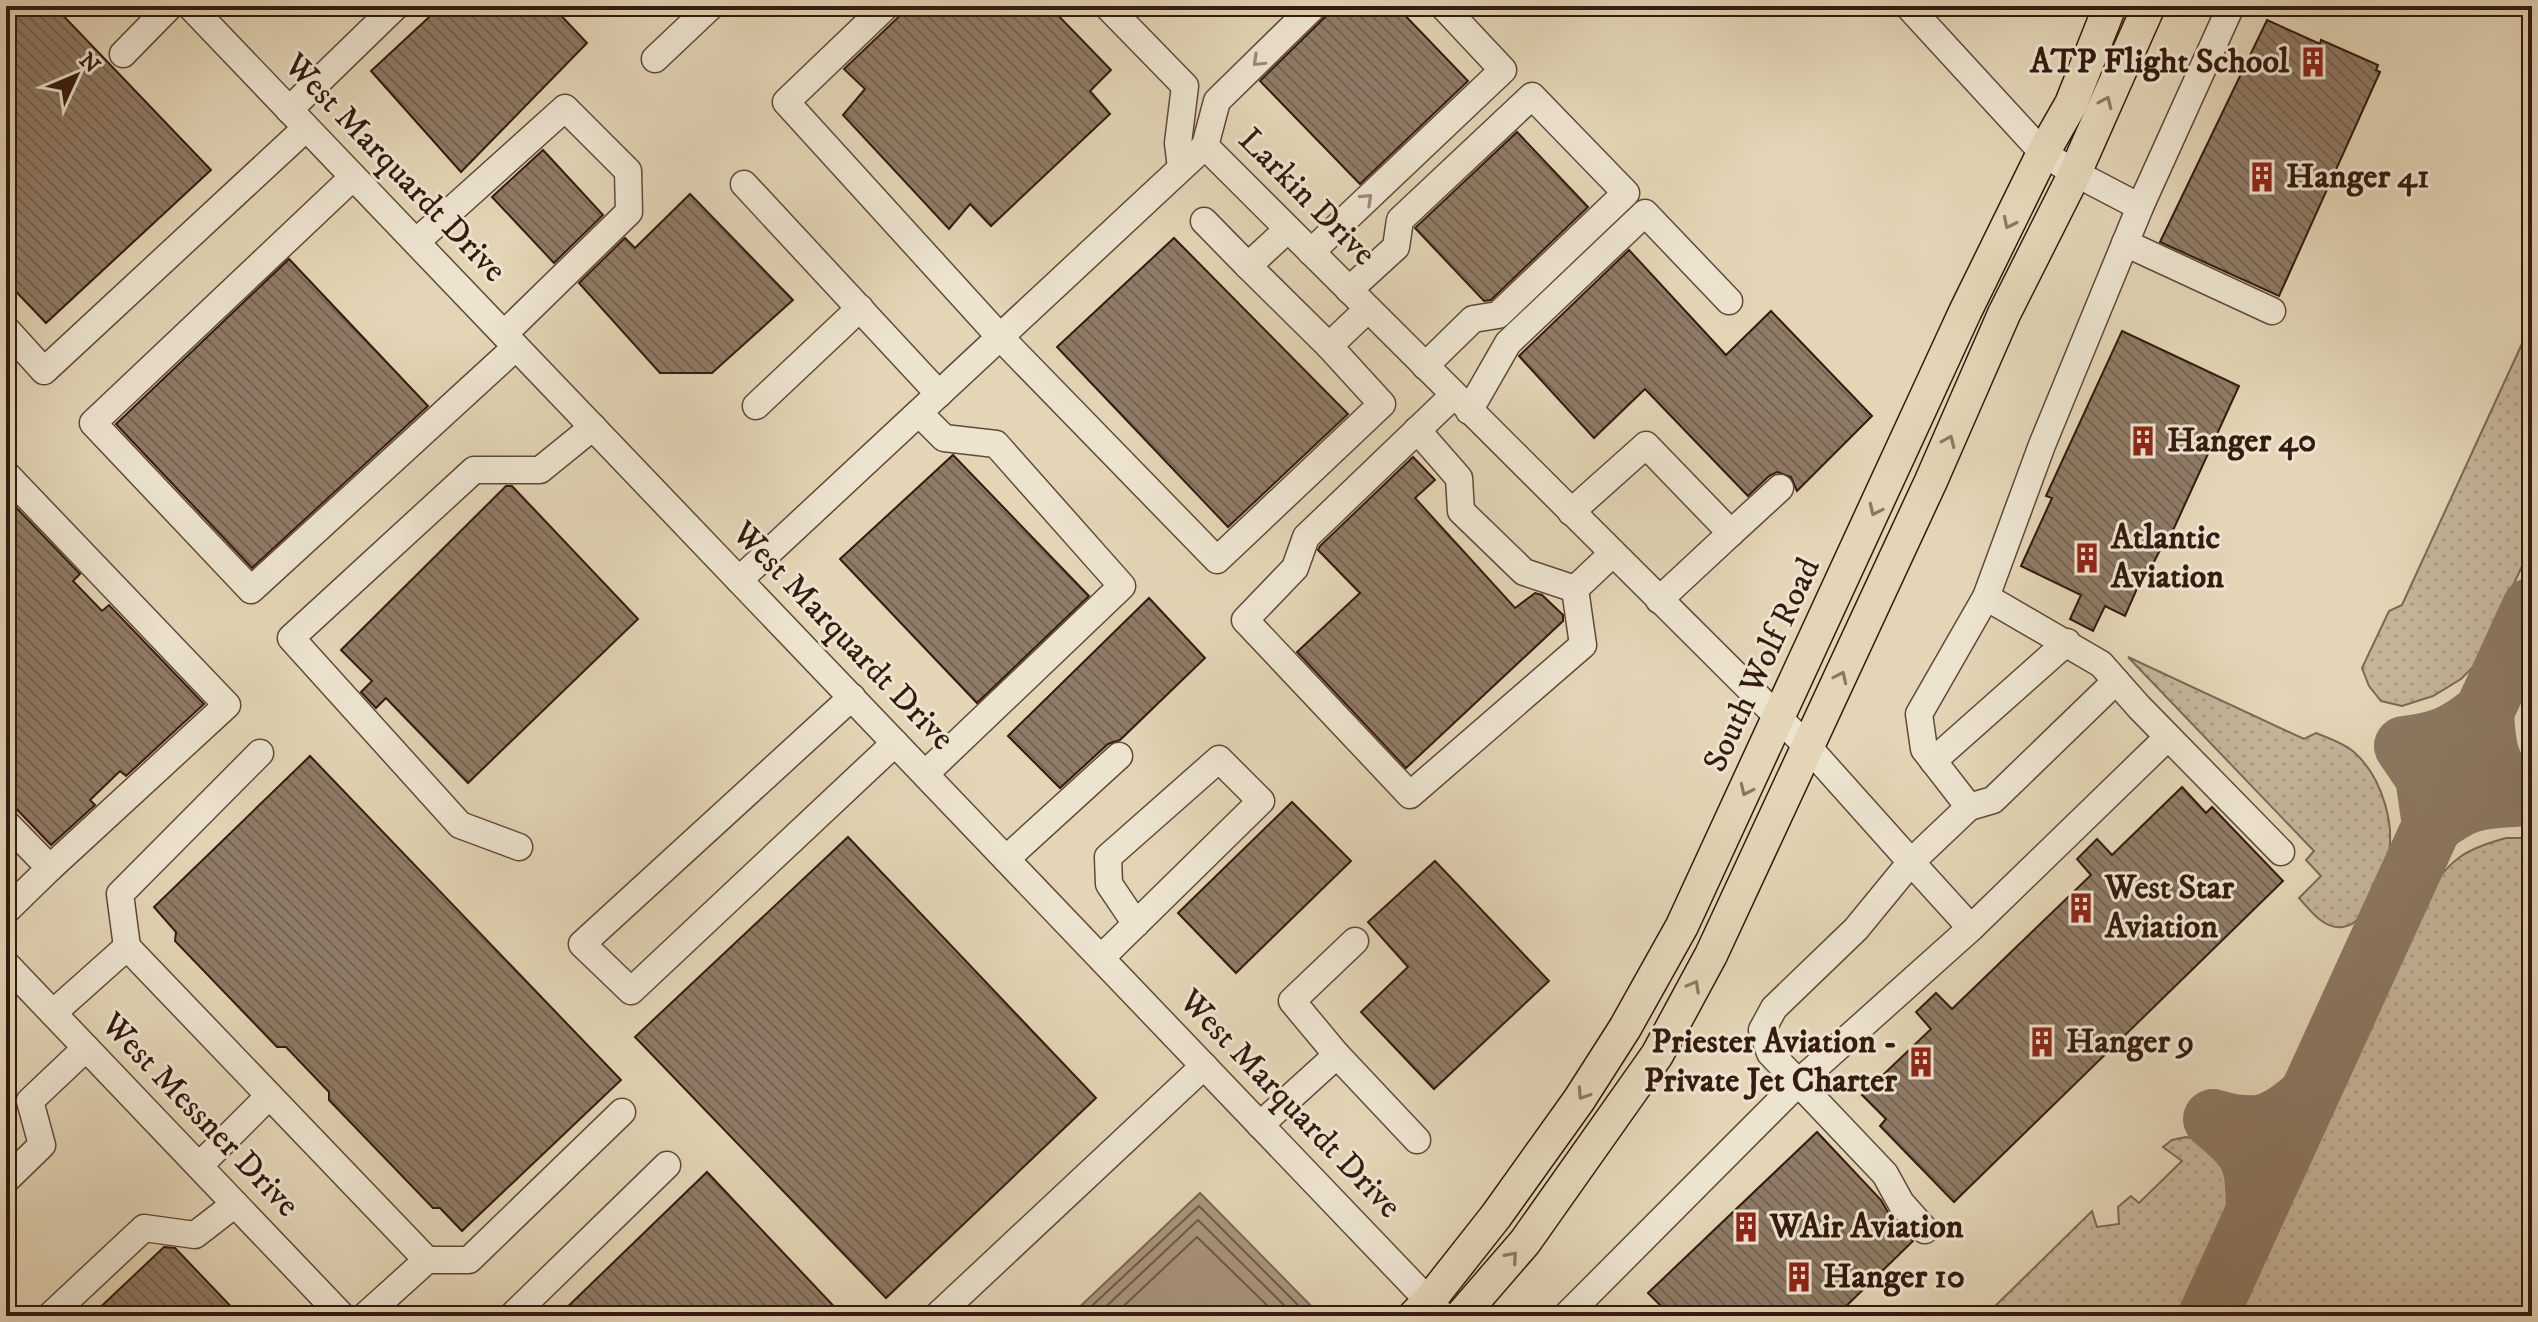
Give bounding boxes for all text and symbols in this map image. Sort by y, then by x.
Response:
north arrow [36,36,116,116]
place label: ATP Flight School [2029,41,2290,83]
street label: West Marquardt Drive [274,44,515,291]
building icon: ATP Flight School [2296,45,2330,79]
text: N [73,47,105,79]
one-way arrow [1253,51,1267,66]
one-way arrow [2096,96,2112,110]
street label: Larkin Drive [1229,119,1385,275]
place label: Hanger 41 [2286,156,2429,198]
building icon: Hanger 41 [2245,160,2279,194]
one-way arrow [1358,194,1373,208]
one-way arrow [2002,215,2018,229]
place label: Hanger 40 [2167,420,2316,462]
building icon: Hanger 40 [2126,424,2160,458]
one-way arrow [1939,435,1955,449]
one-way arrow [1869,502,1885,517]
street label: West Marquardt Drive [722,512,963,759]
place label: Atlantic Aviation [2110,517,2224,598]
building icon: Atlantic Aviation [2070,541,2104,575]
street label: South Wolf Road [1694,551,1830,779]
one-way arrow [1831,671,1847,686]
one-way arrow [1740,782,1756,796]
place label: West Star Aviation [2104,867,2234,948]
building icon: West Star Aviation [2064,891,2098,925]
street label: West Marquardt Drive [1169,980,1410,1227]
one-way arrow [1685,980,1700,994]
street label: West Messner Drive [91,1003,308,1226]
place label: Priester Aviation - Private Jet Charter [1644,1021,1897,1102]
place label: Hanger 9 [2066,1021,2194,1063]
building icon: Hanger 9 [2025,1025,2059,1059]
building icon: Priester Aviation - Private Jet Charter [1904,1045,1938,1079]
one-way arrow [1578,1085,1593,1099]
place label: WAir Aviation [1769,1206,1964,1248]
building icon: WAir Aviation [1729,1210,1763,1244]
one-way arrow [1502,1251,1517,1266]
place label: Hanger 10 [1823,1256,1965,1298]
building icon: Hanger 10 [1782,1260,1816,1294]

